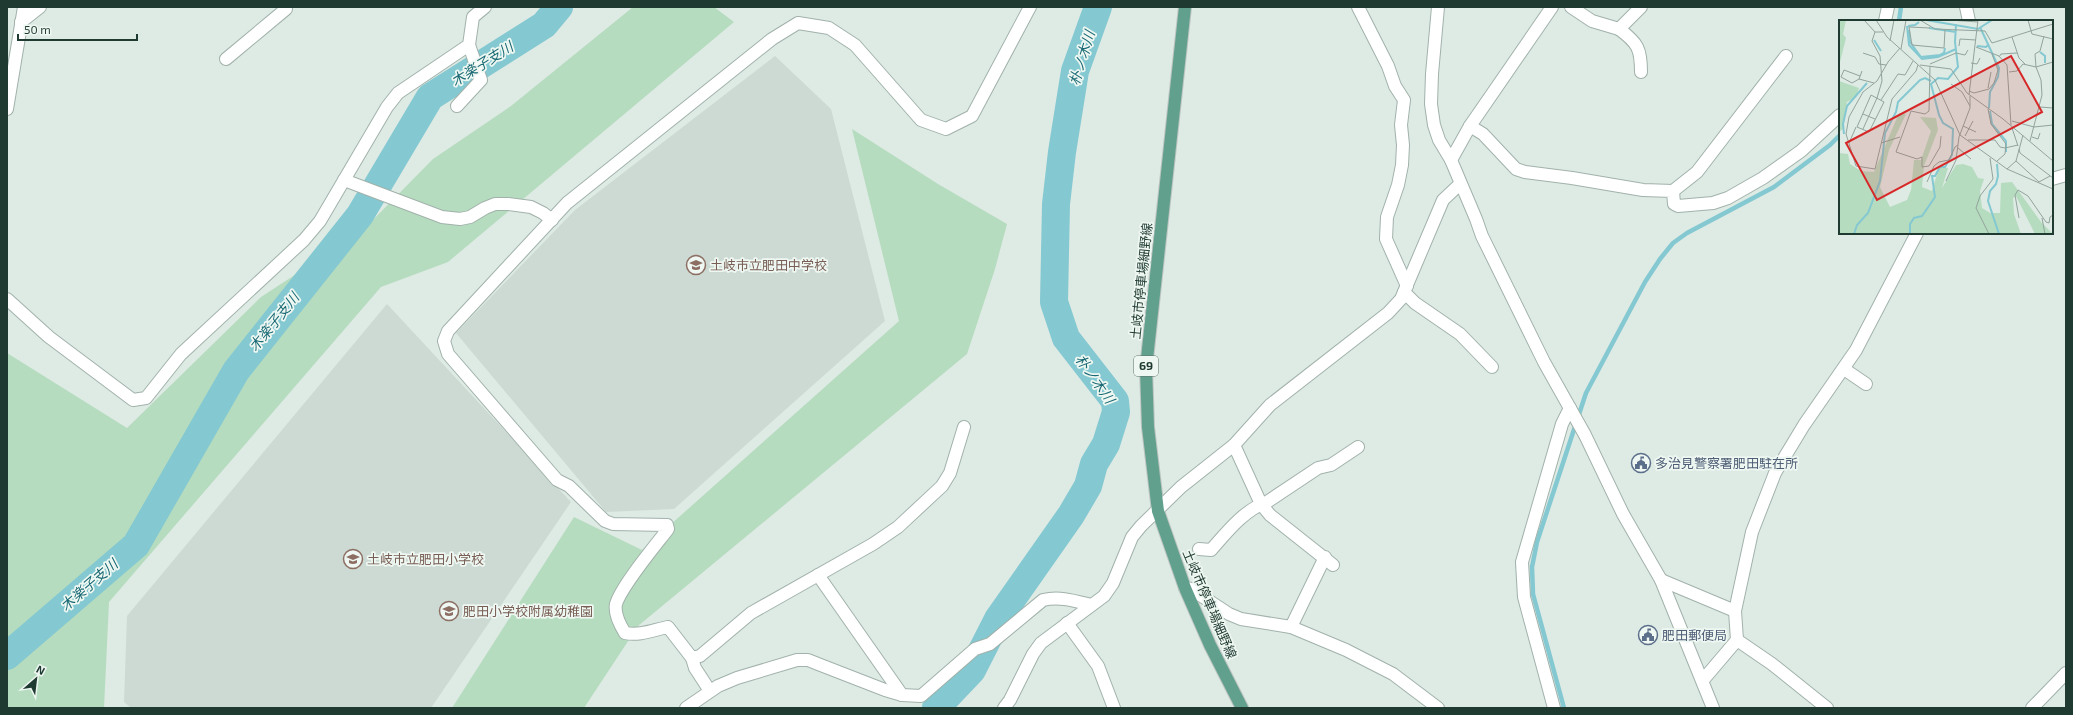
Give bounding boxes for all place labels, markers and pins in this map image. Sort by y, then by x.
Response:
school or university icon: 土岐市立肥田中学校 [685,254,707,276]
place label: 土岐市立肥田中学校 [710,257,827,273]
public building icon: 多治見警察署肥田駐在所 [1630,452,1652,474]
place label: 多治見警察署肥田駐在所 [1655,455,1798,471]
school or university icon: 土岐市立肥田小学校 [342,548,364,570]
place label: 土岐市立肥田小学校 [367,551,484,567]
school or university icon: 肥田小学校附属幼稚園 [438,600,460,622]
place label: 肥田小学校附属幼稚園 [463,603,593,619]
public building icon: 肥田郵便局 [1637,624,1659,646]
place label: 肥田郵便局 [1662,627,1727,643]

